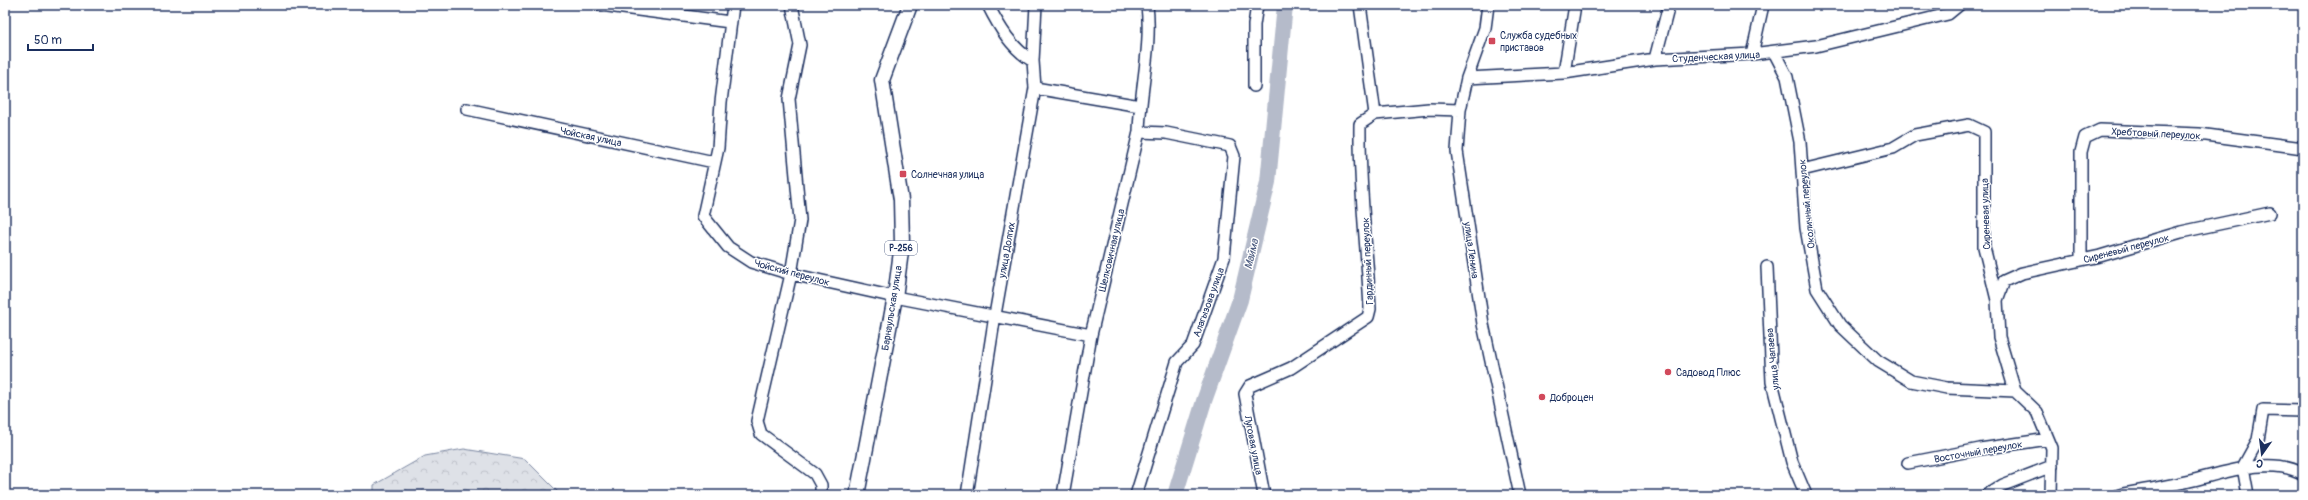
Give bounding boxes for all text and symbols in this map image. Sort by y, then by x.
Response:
scale bar [28,26,93,52]
place label: Служба судебных приставов [1500,30,1577,54]
text: 50 m [34,33,62,48]
marker: Служба судебных приставов [1487,36,1497,46]
street label: Студенческая улица [1672,49,1761,65]
street label: Чойская улица [559,125,623,149]
street label: Хребтовый переулок [2111,126,2201,142]
street label: Околичный переулок [1796,159,1818,249]
marker: Солнечная улица [898,169,908,179]
place label: Солнечная улица [911,169,985,181]
street label: Сиреневая улица [1979,178,1993,250]
street label: Шелковичная улица [1097,207,1127,293]
street label: Гардинный переулок [1360,217,1376,305]
street label: улица Ленина [1461,220,1481,280]
street label: улица Долгих [996,221,1018,280]
street label: Сиреневый переулок [2082,232,2170,266]
water label: Майма [1242,237,1261,271]
road number: Р-256 [885,241,917,255]
street label: Чойский переулок [753,257,831,289]
street label: Барнаульская улица [879,265,905,351]
street label: Алагызова улица [1191,266,1227,339]
street label: улица Чапаева [1764,327,1782,391]
marker: Садовод Плюс [1663,367,1673,377]
place label: Садовод Плюс [1676,367,1741,379]
marker: Доброцен [1537,392,1547,402]
place label: Доброцен [1549,392,1593,404]
street label: Луговая улица [1241,413,1265,476]
north arrow [2242,434,2282,474]
street label: Восточный переулок [1933,438,2023,466]
text: С [2255,456,2265,470]

